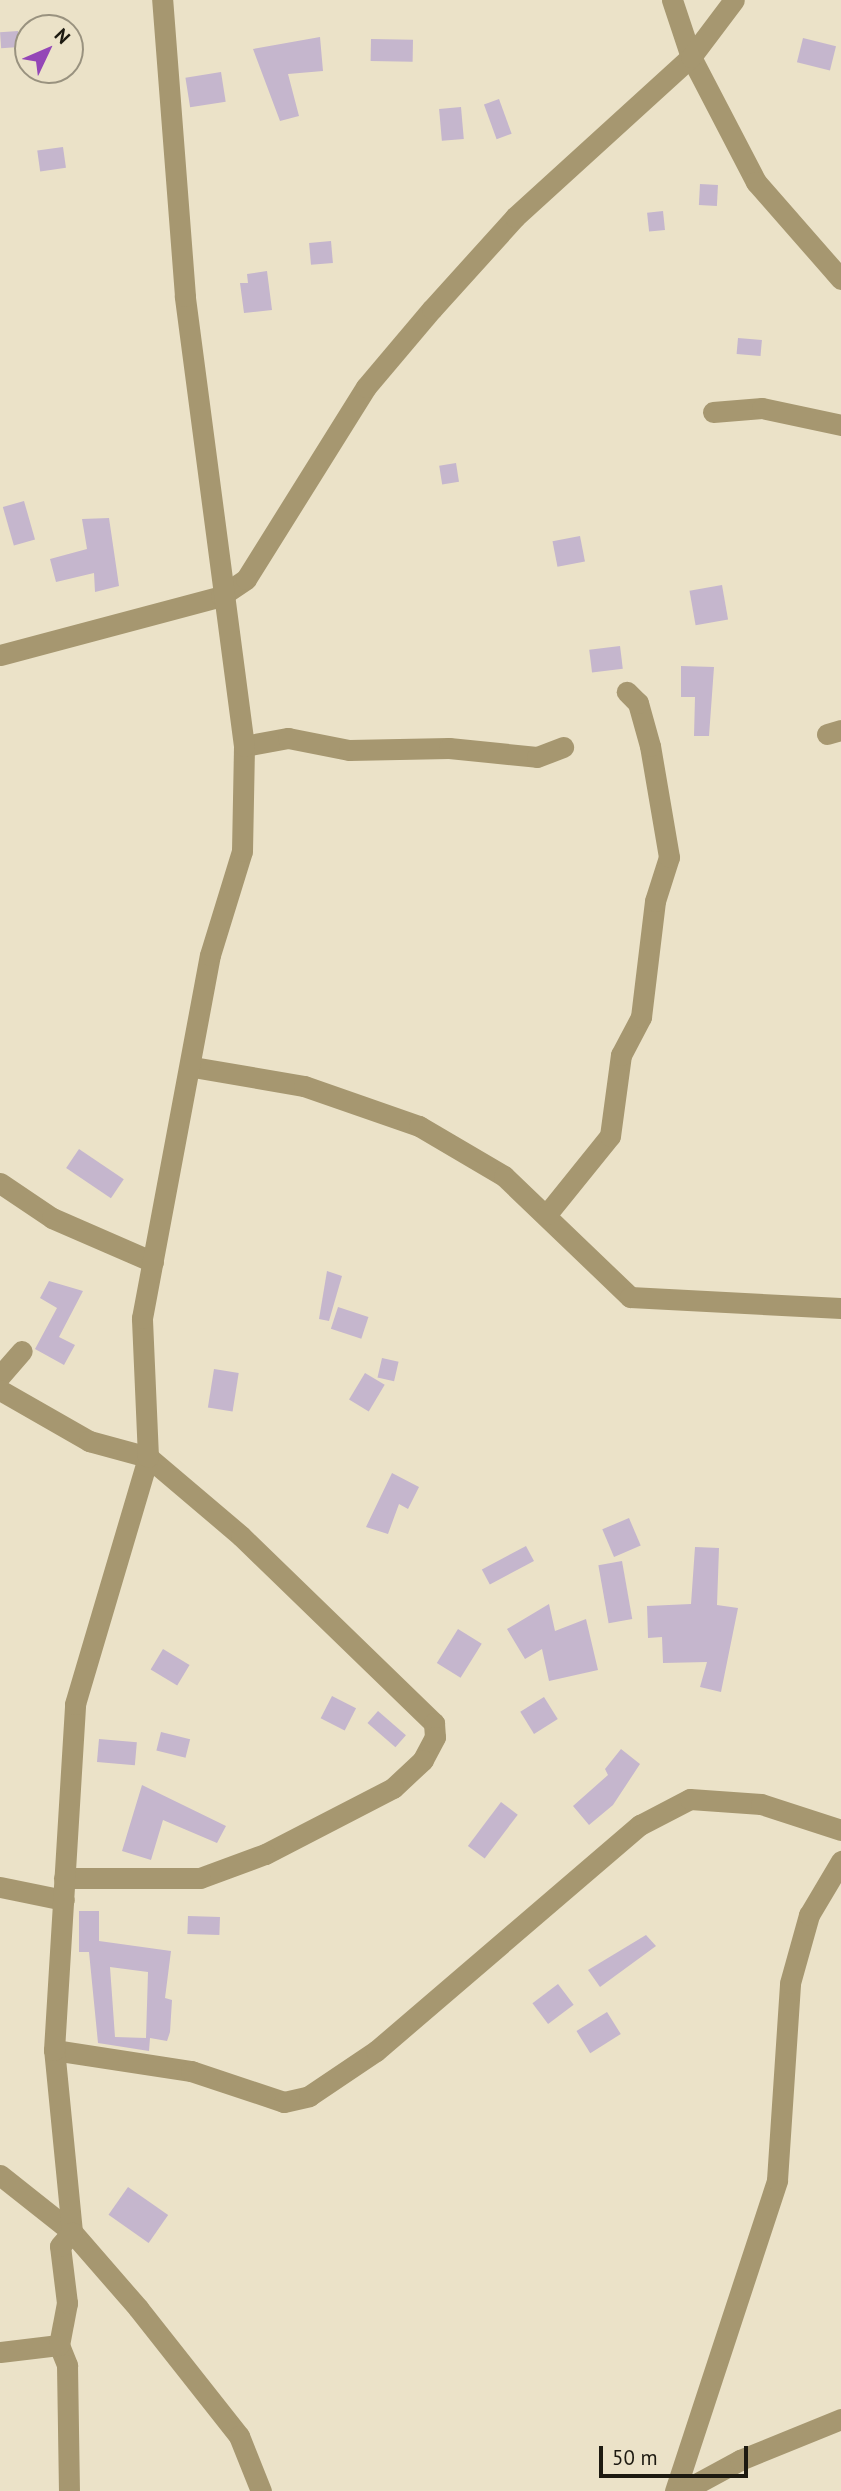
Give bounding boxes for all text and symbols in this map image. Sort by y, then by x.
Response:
north arrow [14,14,84,84]
text: N [50,23,76,49]
scale bar [603,2432,752,2476]
text: 50 m [612,2444,658,2471]

